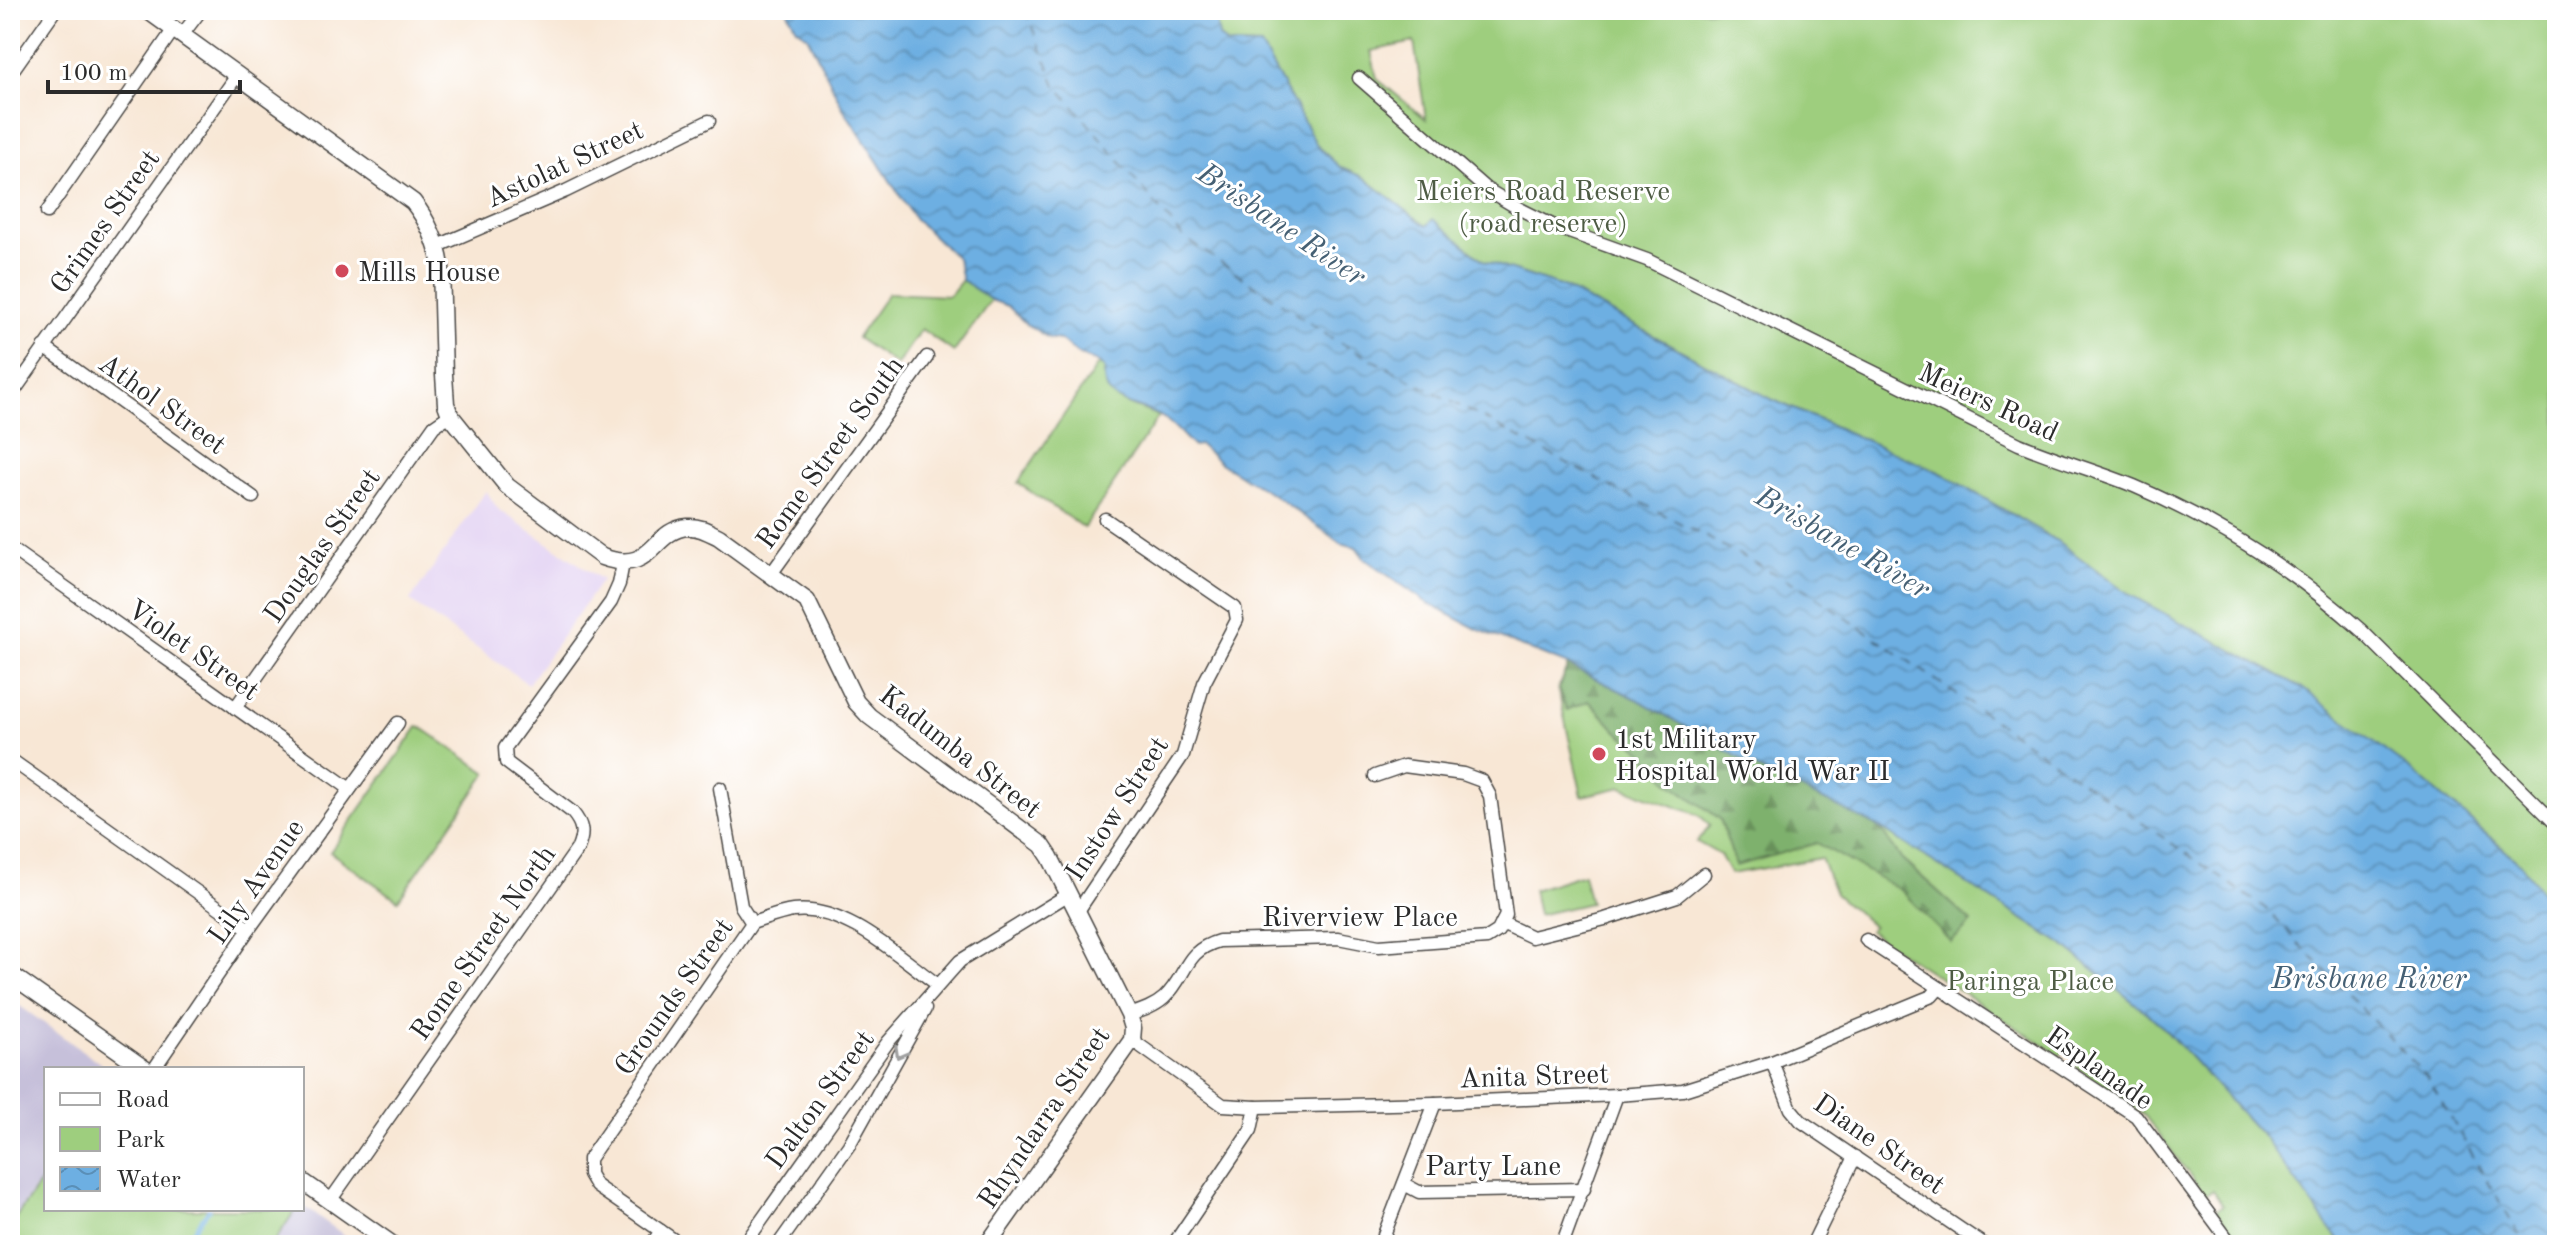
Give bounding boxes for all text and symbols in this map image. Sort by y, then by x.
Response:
scale bar [48,44,240,94]
text: 100 m [60,62,128,86]
street label: Astolat Street [482,117,648,214]
street label: Grimes Street [47,146,166,300]
water label: Brisbane River [1191,158,1371,293]
park label: Meiers Road Reserve (road reserve) [1416,179,1670,239]
place label: Mills House [358,260,500,288]
marker: Mills House [333,262,351,280]
street label: Athol Street [92,350,230,461]
street label: Rome Street South [752,352,910,555]
street label: Meiers Road [1914,359,2062,448]
street label: Douglas Street [260,464,387,629]
water label: Brisbane River [1749,481,1935,606]
street label: Violet Street [121,596,263,707]
street label: Kadumba Street [873,682,1045,825]
place label: 1st Military Hospital World War II [1615,727,1890,787]
street label: Instow Street [1062,733,1175,887]
marker: 1st Military Hospital World War II [1590,745,1608,763]
street label: Lily Avenue [204,815,311,950]
street label: Rome Street North [407,841,562,1046]
street label: Riverview Place [1262,905,1458,933]
street label: Grounds Street [611,914,740,1081]
water label: Brisbane River [2270,965,2468,995]
park label: Paringa Place [1946,969,2114,997]
street label: Esplanade [2040,1022,2157,1116]
street label: Rhyndarra Street [974,1023,1117,1215]
street label: Dalton Street [762,1026,881,1175]
one-way arrow [894,1044,910,1059]
street label: Anita Street [1459,1061,1609,1095]
legend [44,1067,304,1211]
text: Road [116,1089,169,1113]
street label: Diane Street [1807,1090,1949,1201]
text: Park [116,1129,165,1153]
street label: Party Lane [1425,1154,1561,1182]
text: Water [116,1169,181,1193]

